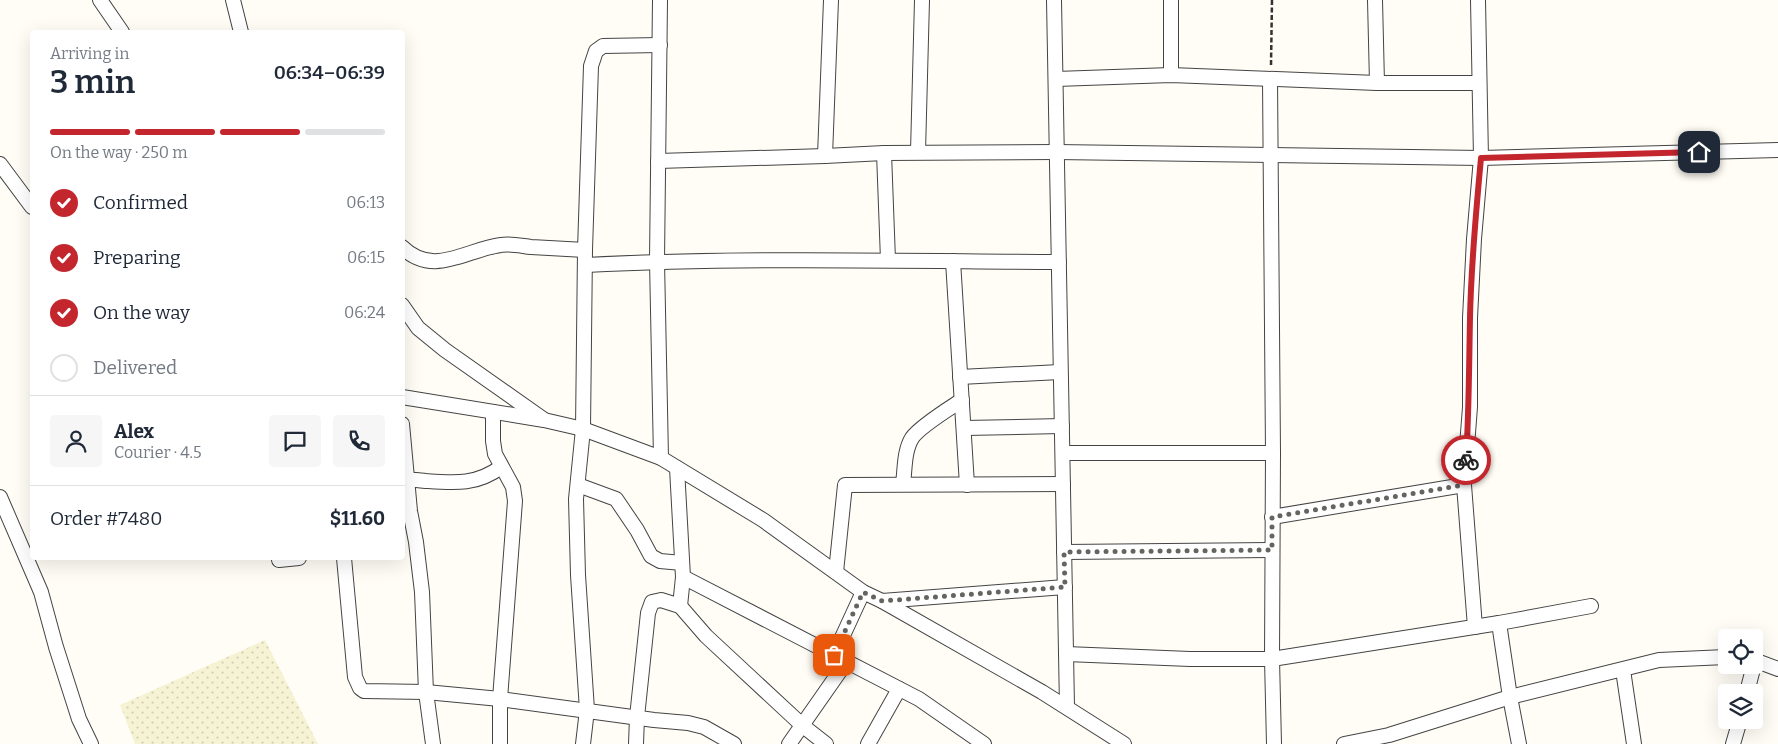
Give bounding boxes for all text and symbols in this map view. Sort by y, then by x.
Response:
text: Arriving in [50,44,129,63]
text: 06:34–06:39 [274,61,385,84]
text: 3 min [50,63,135,101]
pin [1678,131,1720,173]
icon: home [1685,138,1713,166]
text: On the way · 250 m [50,143,187,162]
icon: check [50,189,78,217]
text: Confirmed [93,191,188,214]
text: 06:13 [346,193,385,212]
icon: check [50,244,78,272]
text: Preparing [93,246,181,269]
text: 06:15 [347,248,385,267]
icon: check [50,299,78,327]
text: On the way [93,301,190,324]
text: 06:24 [344,303,385,322]
text: Delivered [93,356,177,379]
button: person [50,415,102,467]
button: chat [269,415,321,467]
button: phone [333,415,385,467]
text: Alex [114,420,154,443]
courier [1441,435,1491,485]
text: Courier · 4.5 [114,443,202,462]
icon: bike [1452,446,1480,474]
text: Order #7480 [50,507,162,530]
text: $11.60 [330,507,385,530]
map controls [1718,629,1763,729]
button: locate [1718,629,1763,674]
pin [813,634,855,676]
icon: bag [820,641,848,669]
button: layers [1718,684,1763,729]

